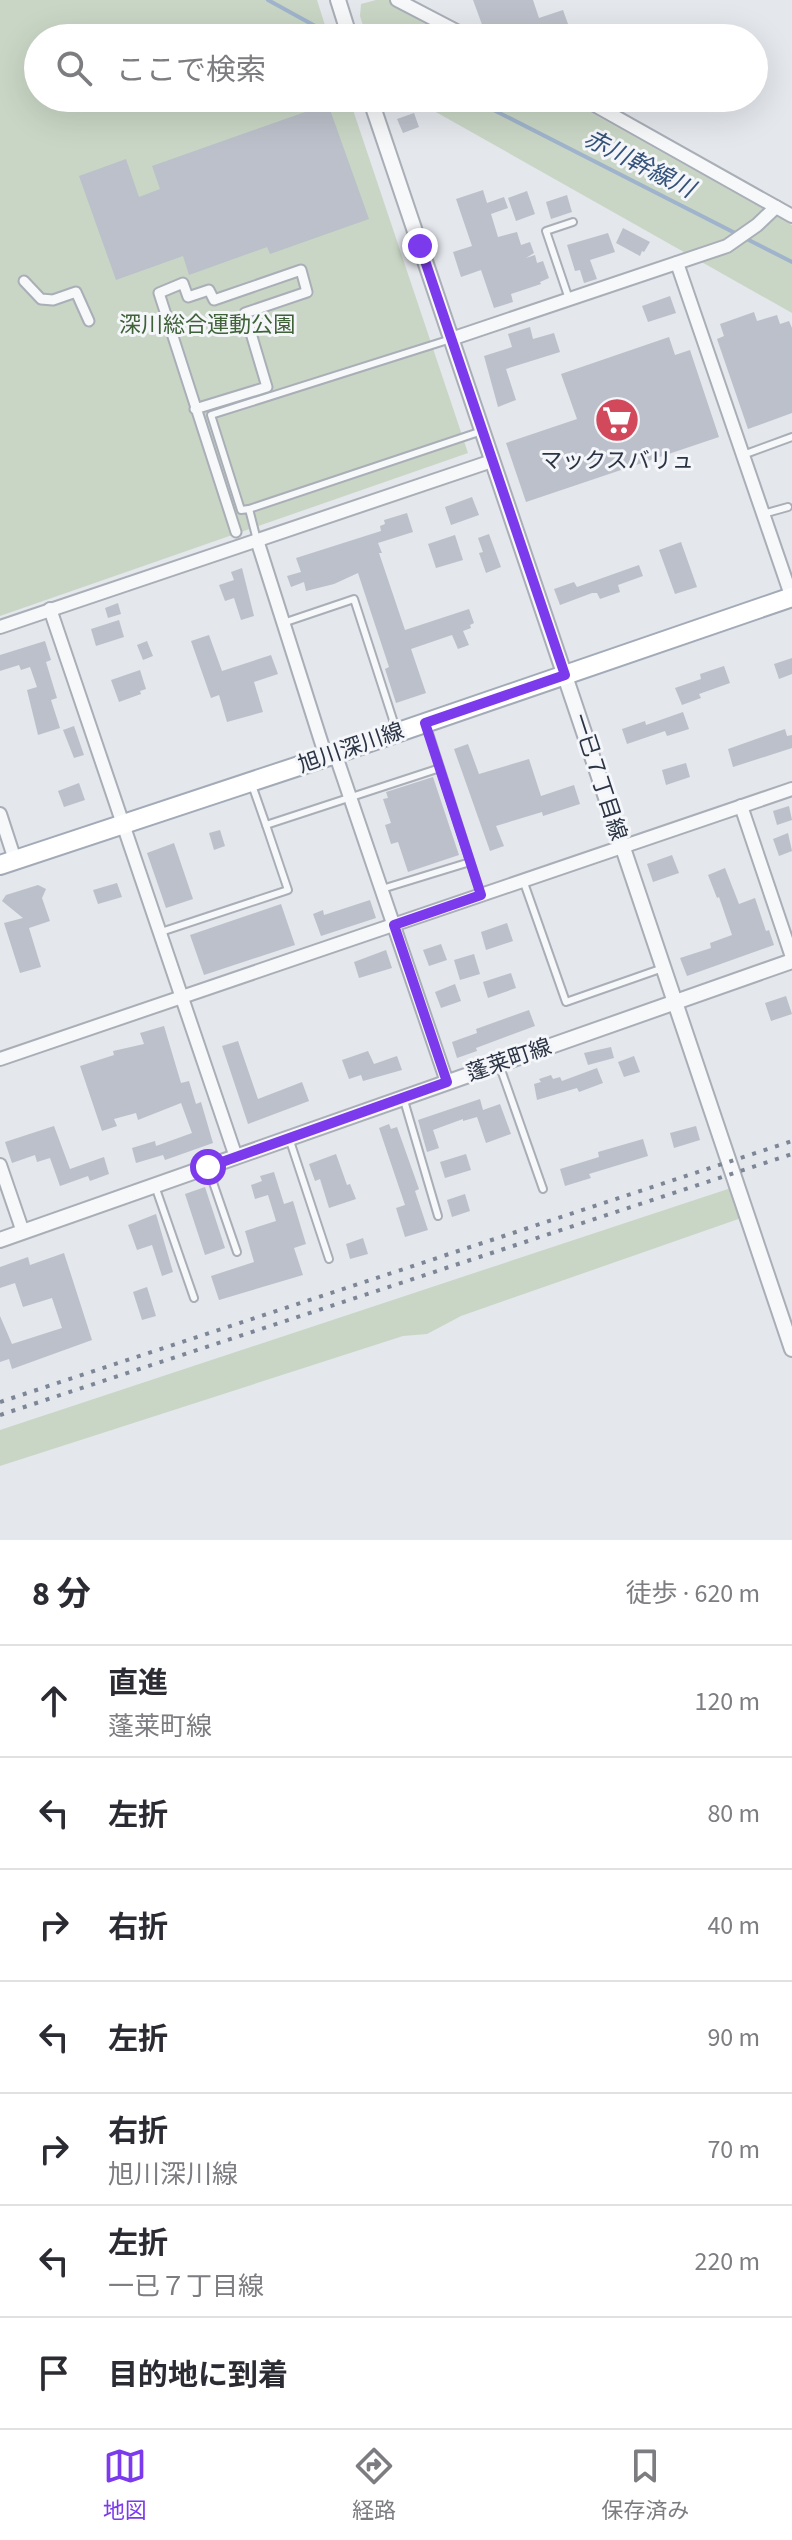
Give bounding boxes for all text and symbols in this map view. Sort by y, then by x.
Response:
search box [24,24,768,112]
icon: search [52,46,96,90]
text: ここで検索 [116,49,266,92]
water label: 赤川幹線川 [578,121,703,208]
route end [402,228,438,264]
park label: 深川総合運動公園 [119,309,295,341]
supermarket icon: マックスバリュ [593,396,641,444]
place label: マックスバリュ [540,445,694,477]
street label: 一已７丁目線 [563,709,635,845]
street label: 旭川深川線 [294,715,408,781]
street label: 蓬莱町線 [462,1031,556,1089]
route start [190,1149,226,1185]
text: 8 分 [32,1570,91,1619]
text: 徒歩 · 620 m [626,1575,760,1612]
text: 直進 [108,1662,168,1705]
icon: ahead [32,1679,76,1723]
text: 120 m [694,1683,760,1720]
text: 蓬莱町線 [108,1708,212,1745]
icon: left [32,1791,76,1835]
text: 左折 [108,1794,168,1837]
text: 80 m [707,1795,760,1832]
icon: right [32,1903,76,1947]
text: 右折 [108,1906,168,1949]
text: 40 m [707,1907,760,1944]
icon: left [32,2015,76,2059]
text: 左折 [108,2018,168,2061]
text: 90 m [707,2019,760,2056]
text: 右折 [108,2110,168,2153]
icon: right [32,2127,76,2171]
text: 70 m [707,2131,760,2168]
text: 旭川深川線 [108,2156,238,2193]
text: 左折 [108,2222,168,2265]
icon: left [32,2239,76,2283]
text: 220 m [694,2243,760,2280]
text: 一已７丁目線 [108,2268,264,2305]
icon: arrive [32,2351,76,2395]
text: 目的地に到着 [108,2354,288,2397]
tab: 地図 [103,2444,147,2527]
tab: 経路 [352,2444,396,2527]
tab: 保存済み [601,2444,689,2527]

